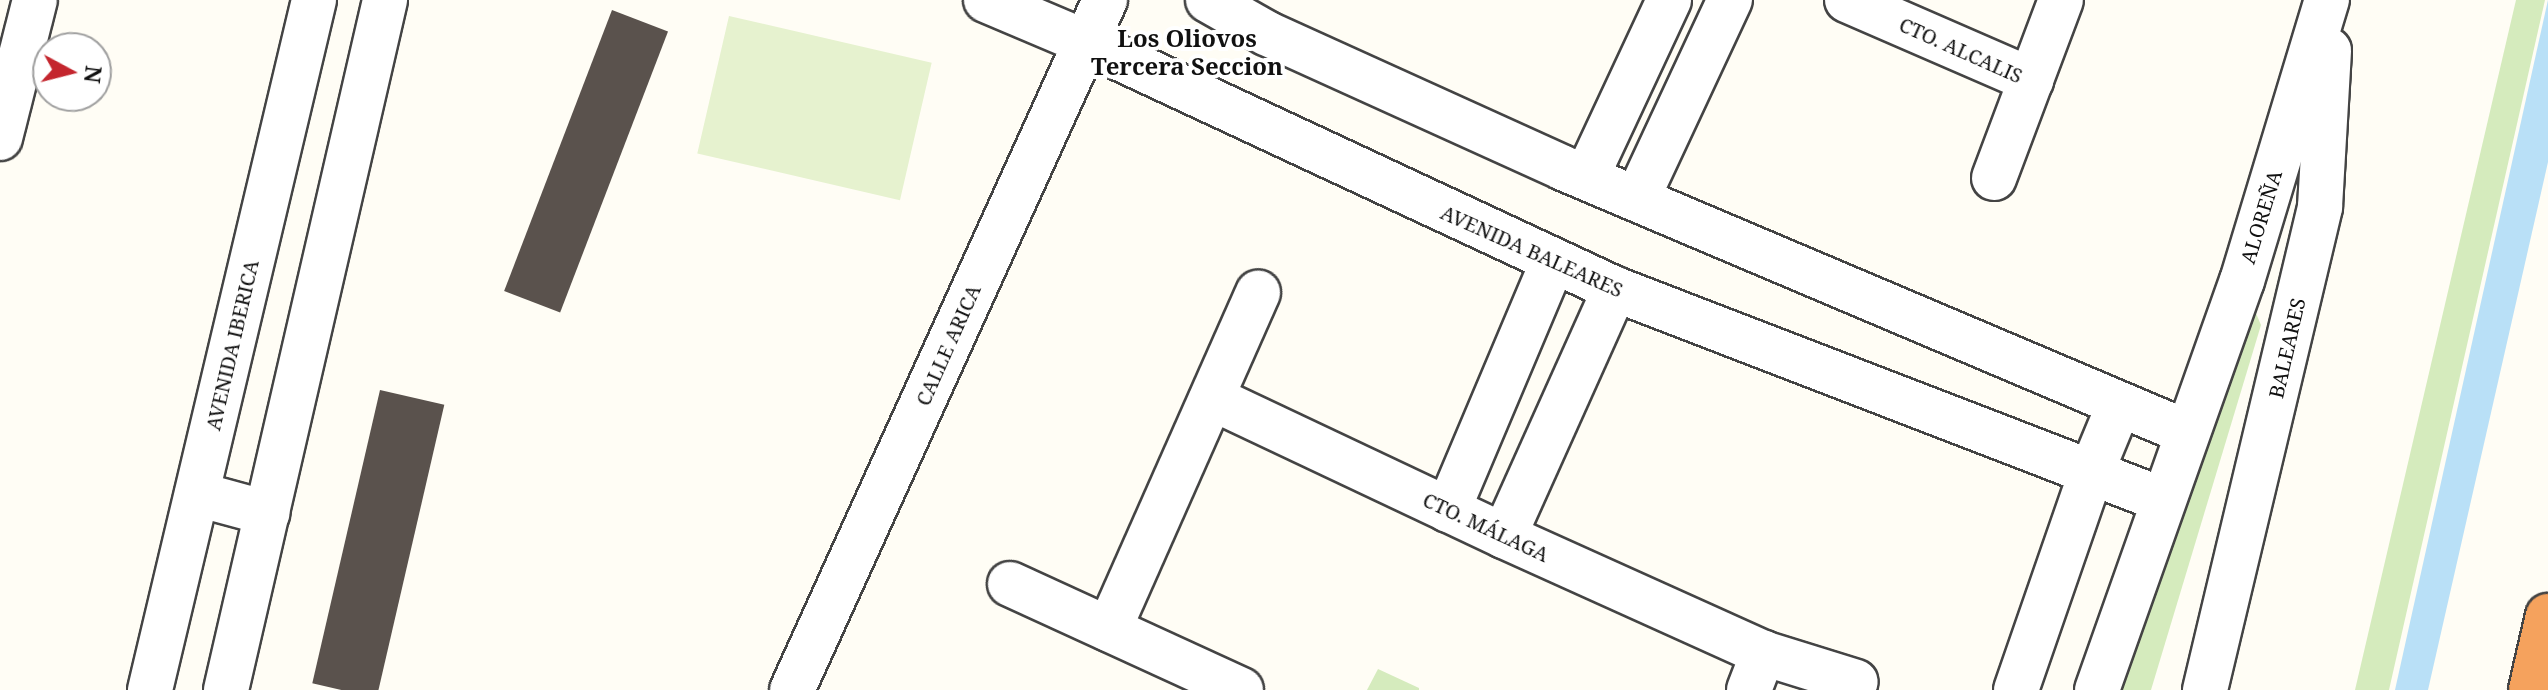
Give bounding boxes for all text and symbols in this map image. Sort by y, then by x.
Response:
street label: CTO. ALCALIS [1896,12,2026,88]
district label: Los Oliovos Tercera Seccion [1091,24,1283,80]
north arrow [32,32,112,112]
text: N [78,64,110,85]
street label: ALOREÑA [2235,167,2287,267]
street label: AVENIDA BALEARES [1437,200,1627,302]
street label: AVENIDA IBERICA [201,257,263,433]
street label: CALLE ARICA [911,281,985,409]
street label: BALEARES [2264,295,2310,401]
street label: CTO. MÁLAGA [1419,487,1553,567]

